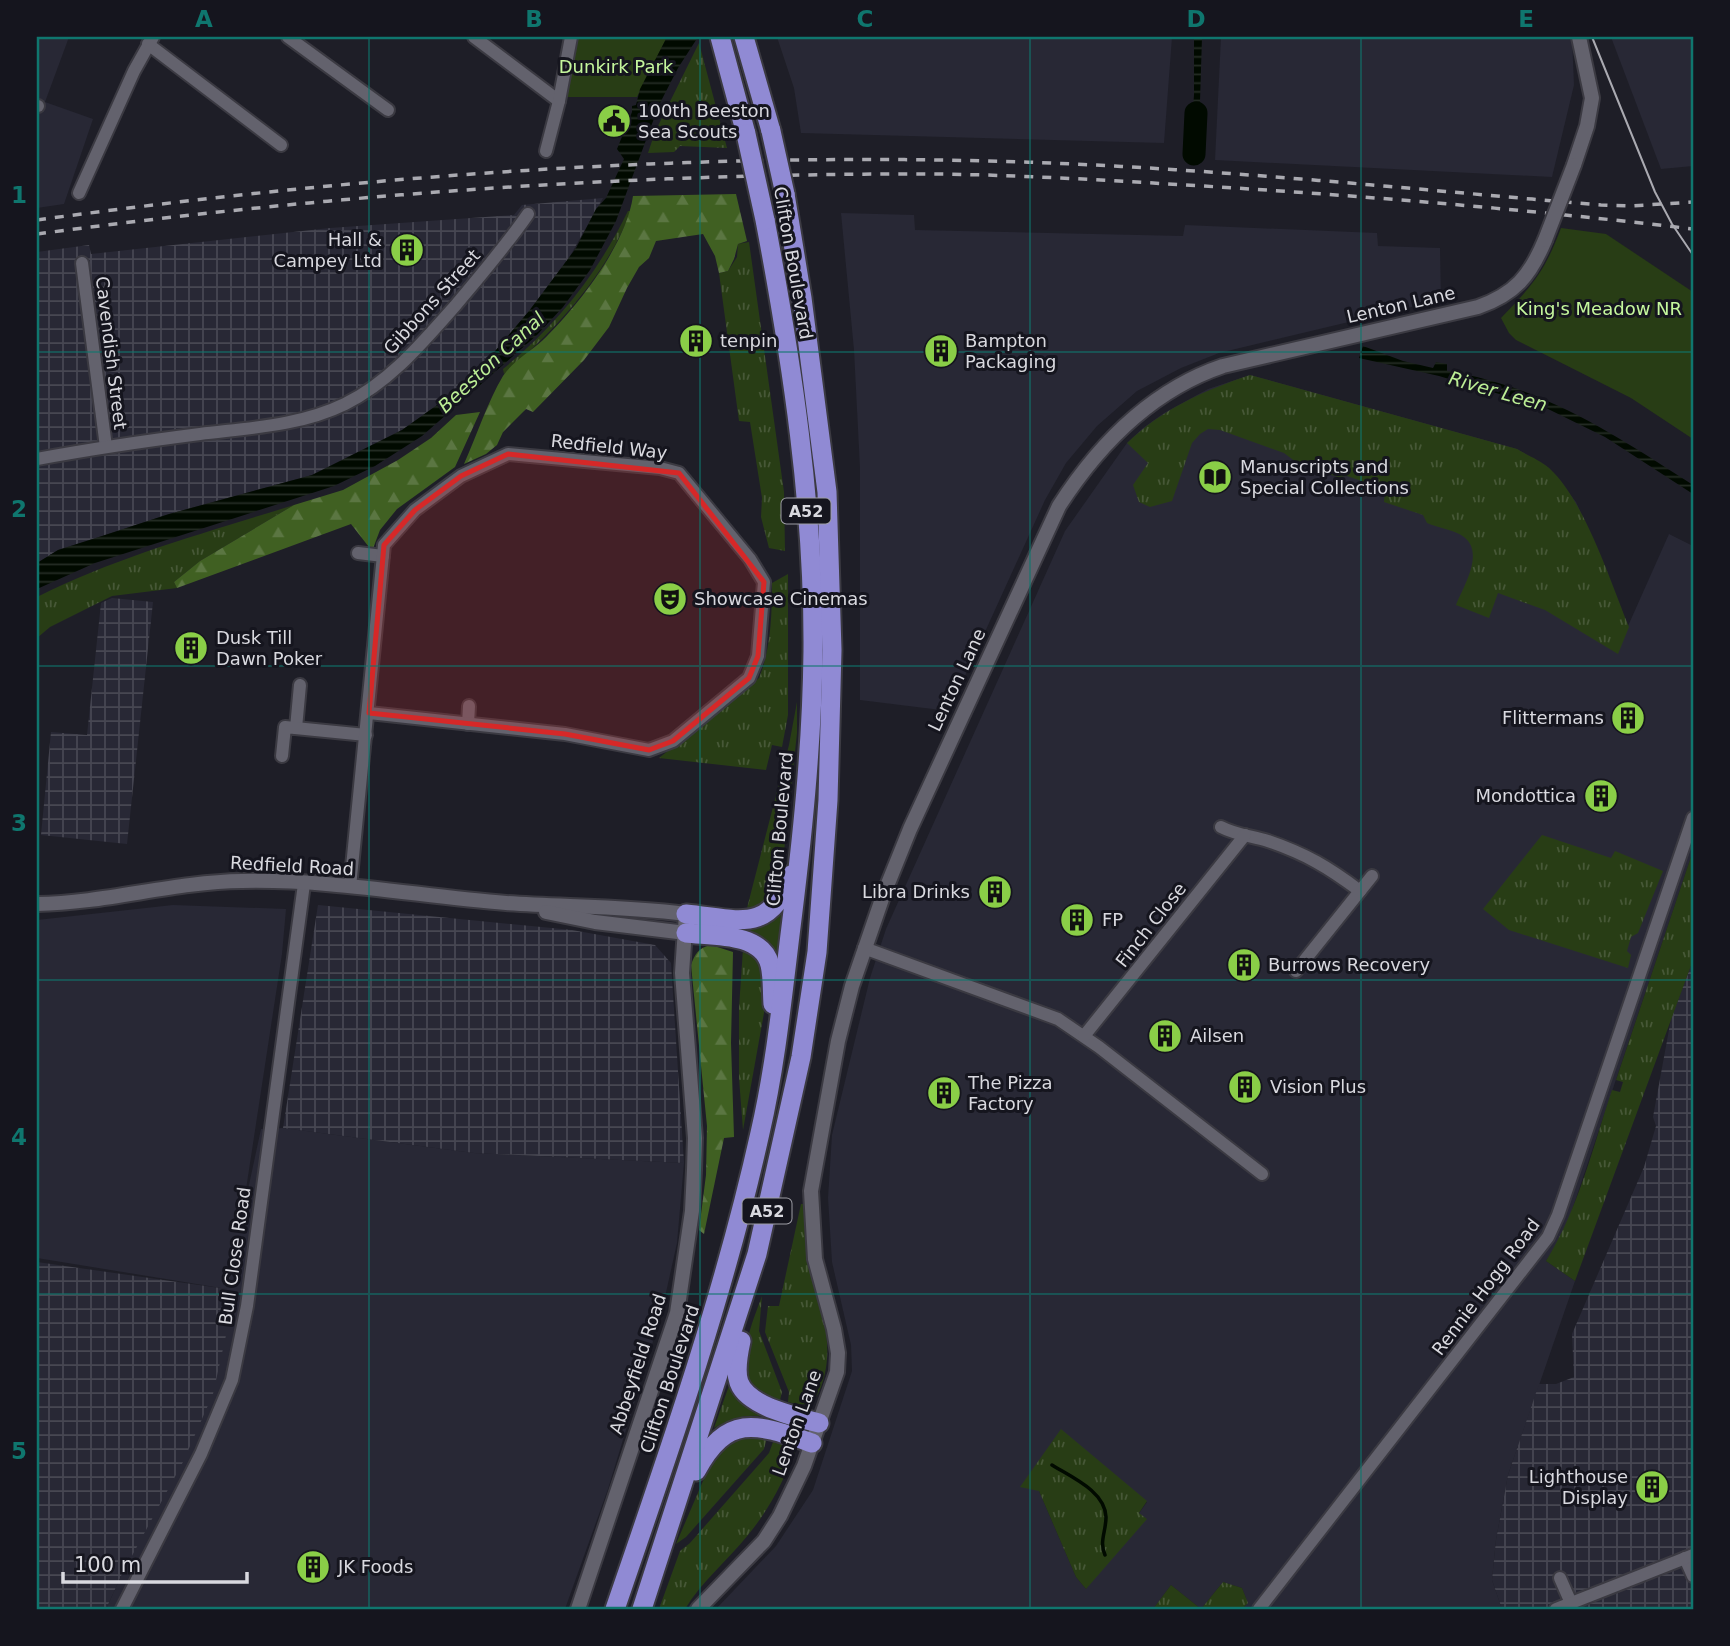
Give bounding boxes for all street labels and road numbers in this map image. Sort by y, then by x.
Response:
street label: Clifton Boulevard [770,185,817,341]
street label: Gibbons Street [379,245,484,358]
street label: Cavendish Street [92,275,131,431]
street label: Lenton Lane [1344,282,1457,327]
street label: Redfield Way [550,430,669,463]
road number: A52 [782,498,830,524]
street label: Lenton Lane [924,625,990,734]
street label: Clifton Boulevard [762,751,797,907]
street label: Redfield Road [230,852,354,879]
street label: Finch Close [1111,878,1190,971]
street label: Bull Close Road [214,1185,255,1326]
road number: A52 [742,1198,792,1224]
street label: Rennie Hogg Road [1427,1214,1544,1359]
street label: Abbeyfield Road [605,1291,670,1437]
street label: Clifton Boulevard [636,1302,703,1456]
street label: Lenton Lane [768,1367,825,1479]

